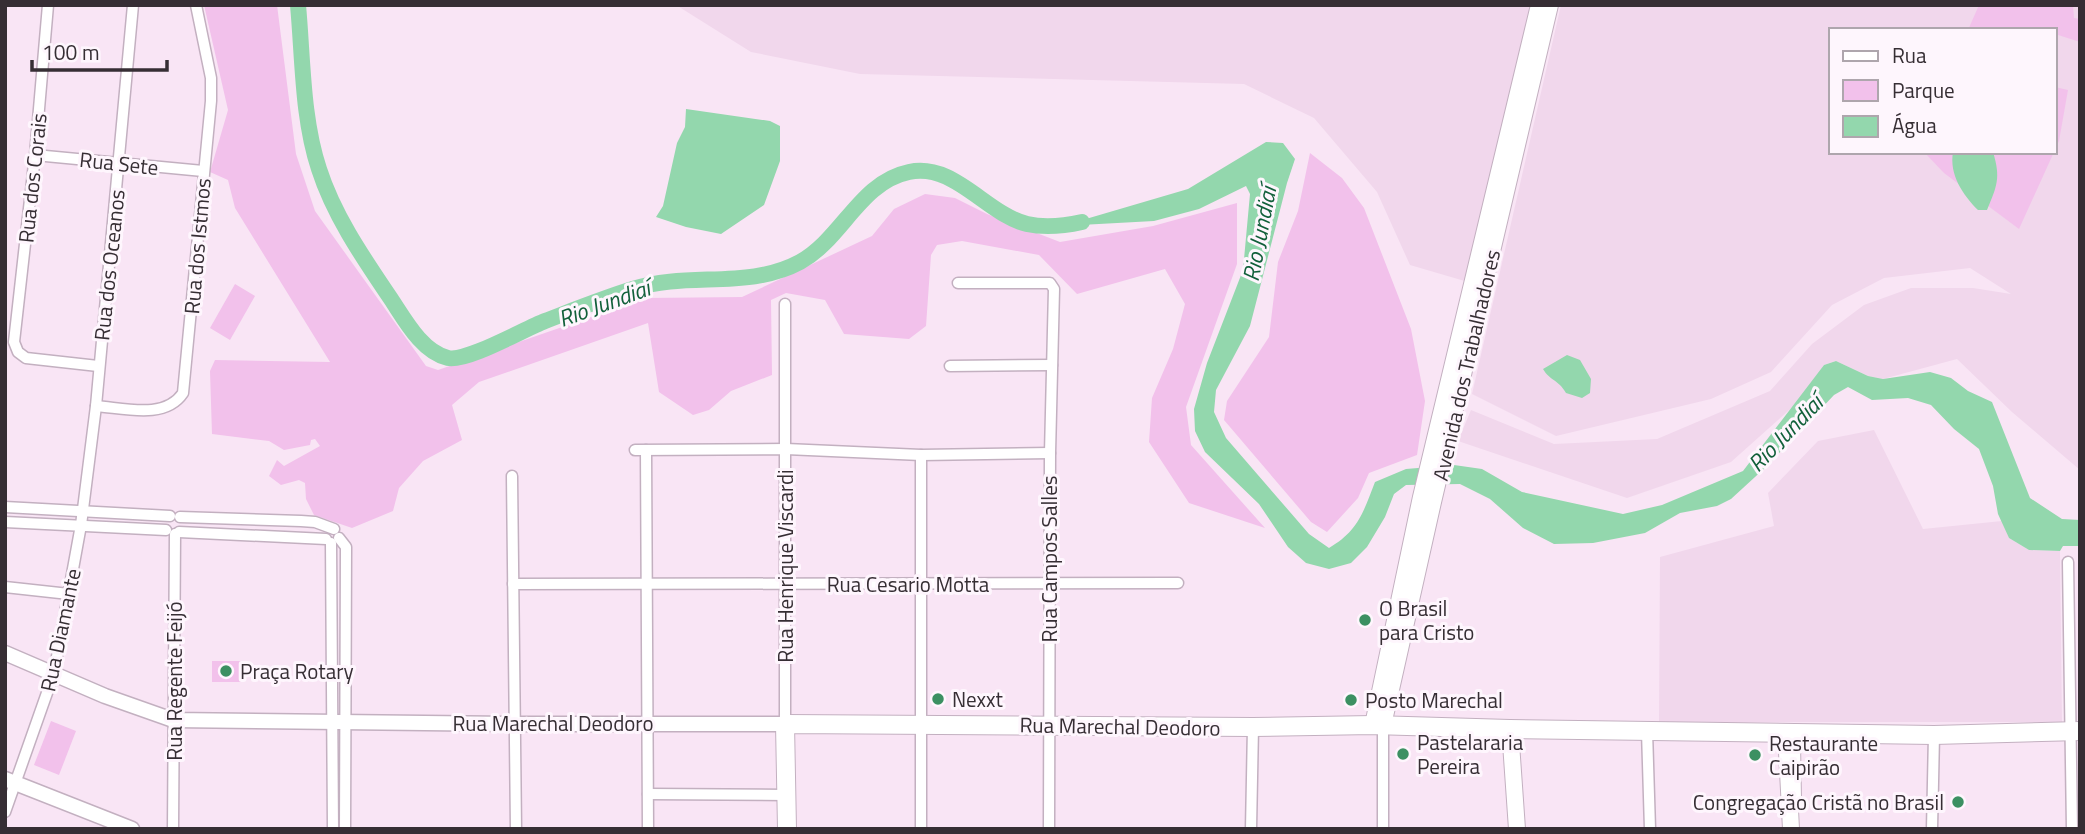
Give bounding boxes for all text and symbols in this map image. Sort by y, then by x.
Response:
scale bar [32,28,166,72]
legend [1829,28,2057,154]
text: 100 m [42,36,99,68]
text: Rua [1892,39,1927,71]
text: Parque [1892,74,1955,106]
text: Água [1892,109,1937,141]
street label: Rua dos Corais [9,112,55,244]
street label: Rua Sete [78,143,160,183]
street label: Rua dos Istmos [175,177,219,315]
water label: Rio Jundiaí [1233,179,1286,284]
street label: Rua dos Oceanos [85,188,133,342]
street label: Avenida dos Trabalhadores [1424,246,1508,484]
water label: Rio Jundiaí [553,268,660,336]
water label: Rio Jundiaí [1739,383,1834,480]
street label: Rua Henrique Viscardi [769,469,801,663]
street label: Rua Campos Salles [1033,475,1065,643]
street label: Rua Diamante [31,565,89,695]
street label: Rua Cesario Motta [827,568,990,600]
place label: O Brasil para Cristo [1379,592,1474,648]
street label: Rua Regente Feijó [158,601,190,761]
marker: O Brasil para Cristo [1357,612,1373,628]
place label: Praça Rotary [240,655,354,687]
marker: Praça Rotary [218,663,234,679]
place label: Nexxt [952,683,1004,715]
place label: Posto Marechal [1365,684,1503,716]
marker: Nexxt [930,691,946,707]
marker: Posto Marechal [1343,692,1359,708]
street label: Rua Marechal Deodoro [453,707,654,739]
street label: Rua Marechal Deodoro [1019,708,1221,744]
place label: Pastelararia Pereira [1417,726,1524,782]
place label: Restaurante Caipirão [1769,727,1878,783]
marker: Pastelararia Pereira [1395,746,1411,762]
marker: Restaurante Caipirão [1747,747,1763,763]
place label: Congregação Cristã no Brasil [1693,786,1944,818]
marker: Congregação Cristã no Brasil [1950,794,1966,810]

